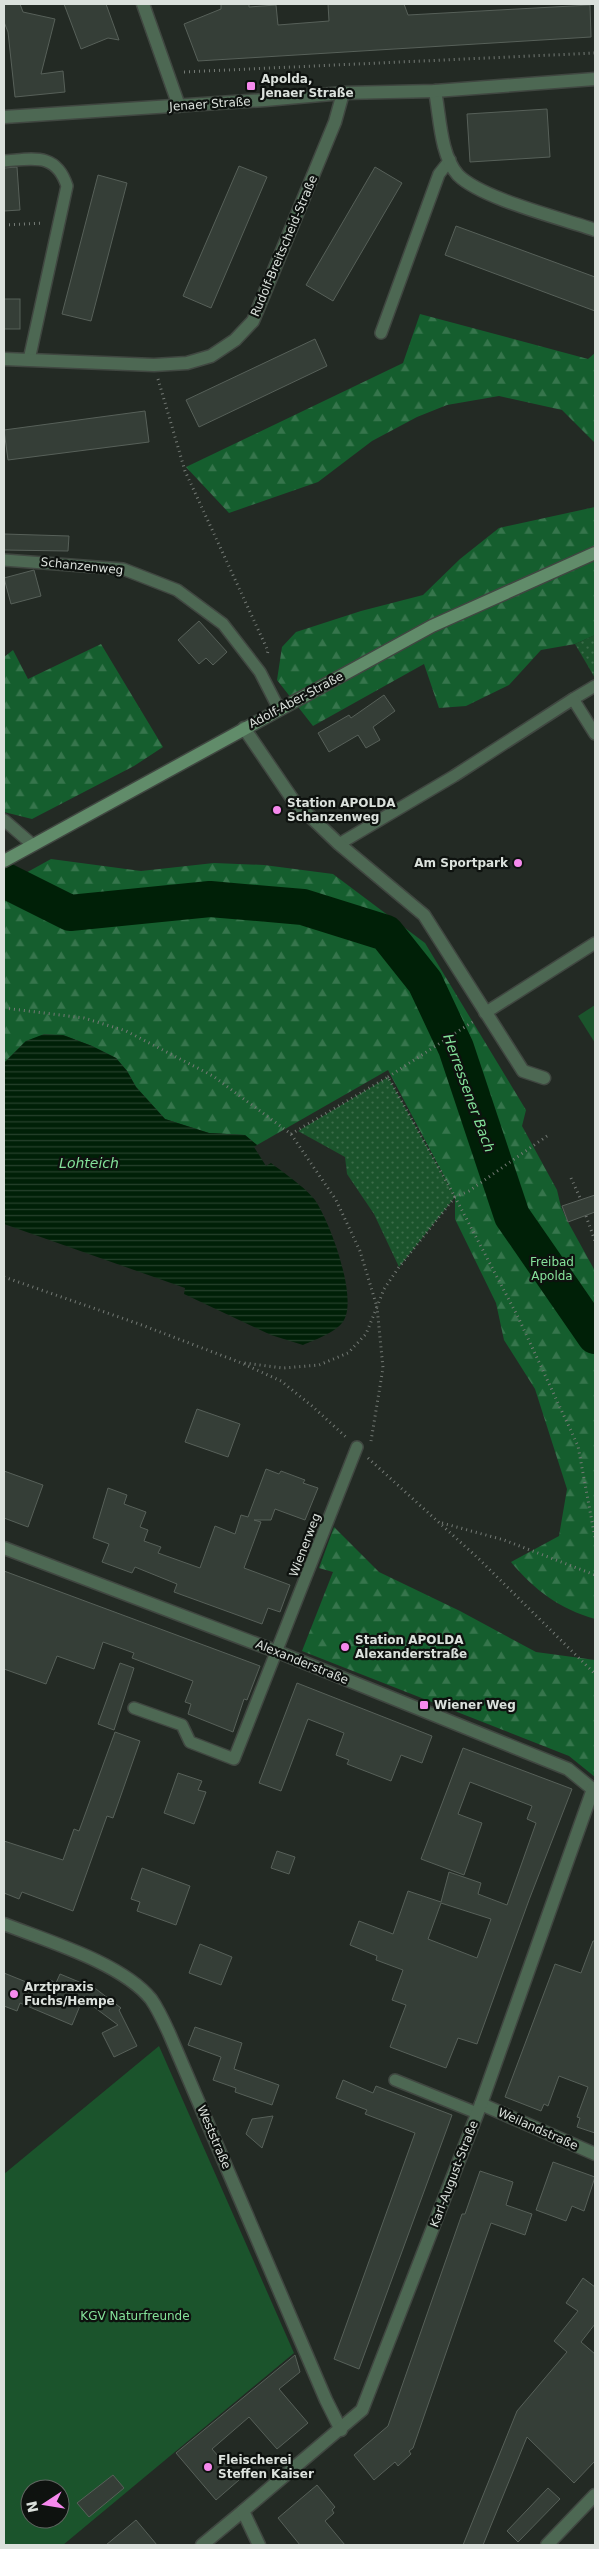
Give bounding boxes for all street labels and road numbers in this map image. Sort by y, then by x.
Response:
street label: Jenaer Straße [168,94,251,114]
street label: Rudolf-Breitscheid-Straße [248,173,320,319]
street label: Schanzenweg [40,555,124,577]
street label: Adolf-Aber-Straße [246,669,346,731]
street label: Wienerweg [286,1511,324,1579]
street label: Alexanderstraße [254,1637,350,1687]
street label: Weststraße [194,2103,234,2171]
street label: Weilandstraße [496,2105,580,2153]
street label: Karl-August-Straße [427,2119,481,2229]

